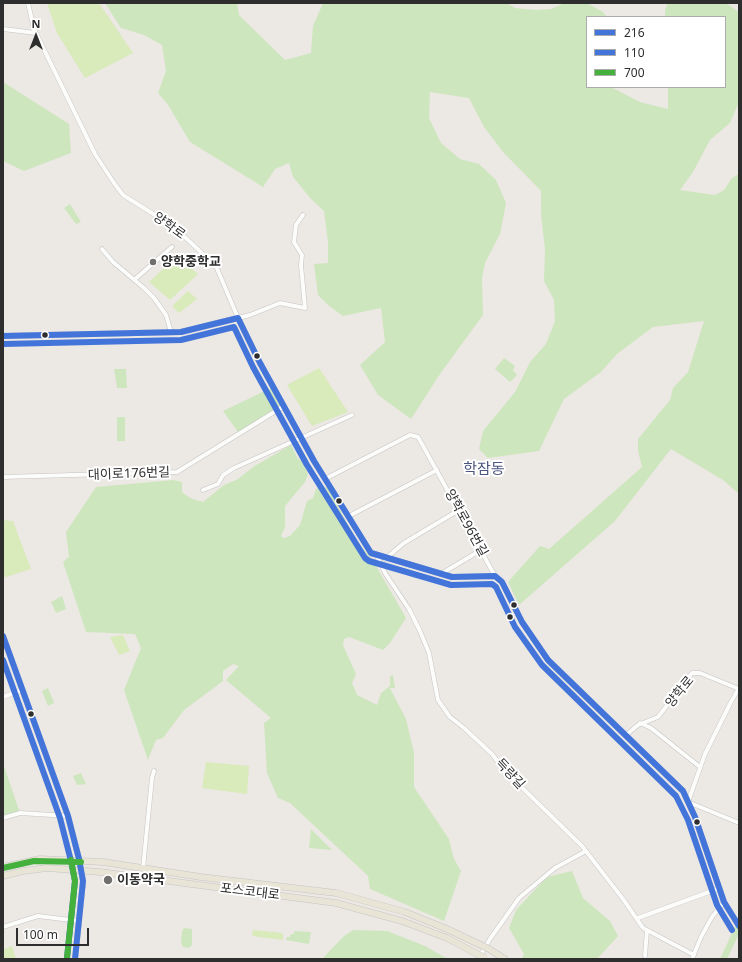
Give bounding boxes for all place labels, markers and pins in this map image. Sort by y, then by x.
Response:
place label: 양학중학교 [161,254,221,270]
marker: 양학중학교 [148,257,158,267]
unlabelled marker [40,330,50,340]
unlabelled marker [252,351,262,361]
unlabelled marker [334,496,344,506]
unlabelled marker [509,600,519,610]
unlabelled marker [505,612,515,622]
unlabelled marker [26,709,36,719]
unlabelled marker [692,817,702,827]
place label: 이동약국 [117,872,165,888]
marker: 이동약국 [102,874,114,886]

